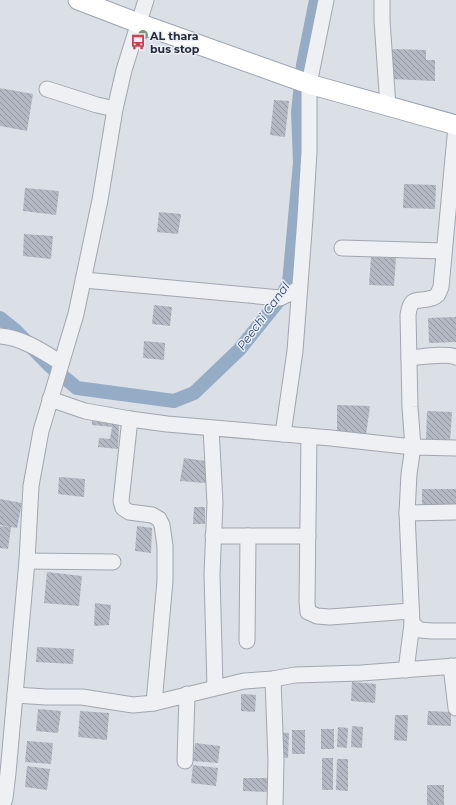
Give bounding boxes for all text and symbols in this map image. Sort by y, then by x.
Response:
place label: AL thara bus stop [149,29,200,56]
bus stop icon: AL thara bus stop [129,33,147,51]
water label: Peechi Canal [233,279,293,353]

